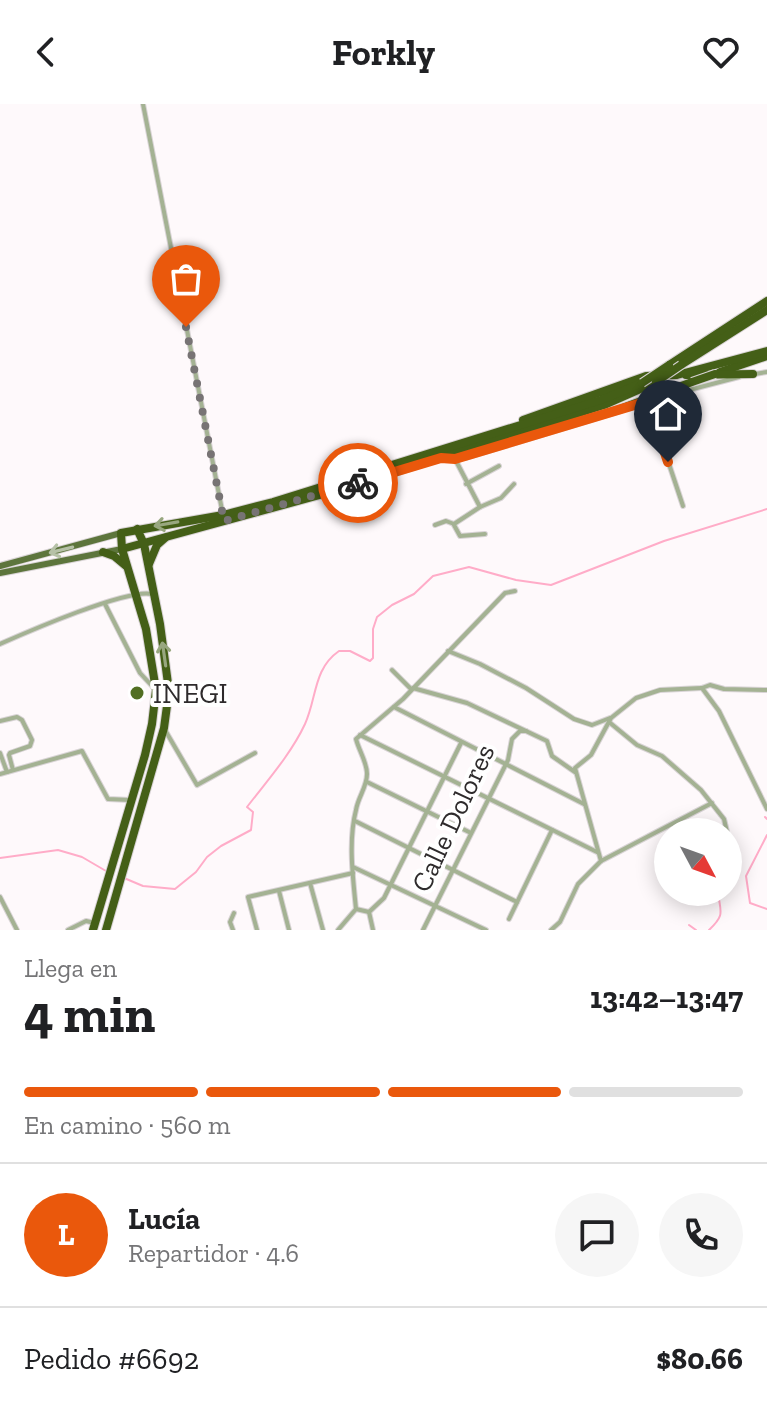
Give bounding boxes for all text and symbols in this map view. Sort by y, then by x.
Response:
icon: back [24,30,68,74]
icon: heart [699,30,743,74]
text: Forkly [332,31,435,74]
pin [152,245,220,327]
icon: bag [164,257,208,301]
pin [634,380,702,462]
icon: home [646,392,690,436]
courier [318,443,398,523]
icon: bike [336,461,380,505]
one-way arrow [153,518,179,533]
one-way arrow [48,544,74,559]
one-way arrow [156,642,171,668]
place label: INEGI [153,677,228,710]
marker: INEGI [128,684,146,702]
street label: Calle Dolores [404,739,502,897]
north arrow [654,818,742,906]
map controls [654,818,742,906]
text: Llega en [24,952,117,984]
text: 13:42–13:47 [590,980,743,1016]
text: 4 min [24,983,155,1045]
text: En camino · 560 m [24,1109,231,1141]
button: chat [555,1193,639,1277]
button: phone [659,1193,743,1277]
text: Lucía [128,1201,200,1237]
text: L [58,1217,74,1253]
text: Repartidor · 4.6 [128,1237,299,1269]
text: Pedido #6692 [24,1341,199,1377]
text: $80.66 [656,1341,743,1377]

